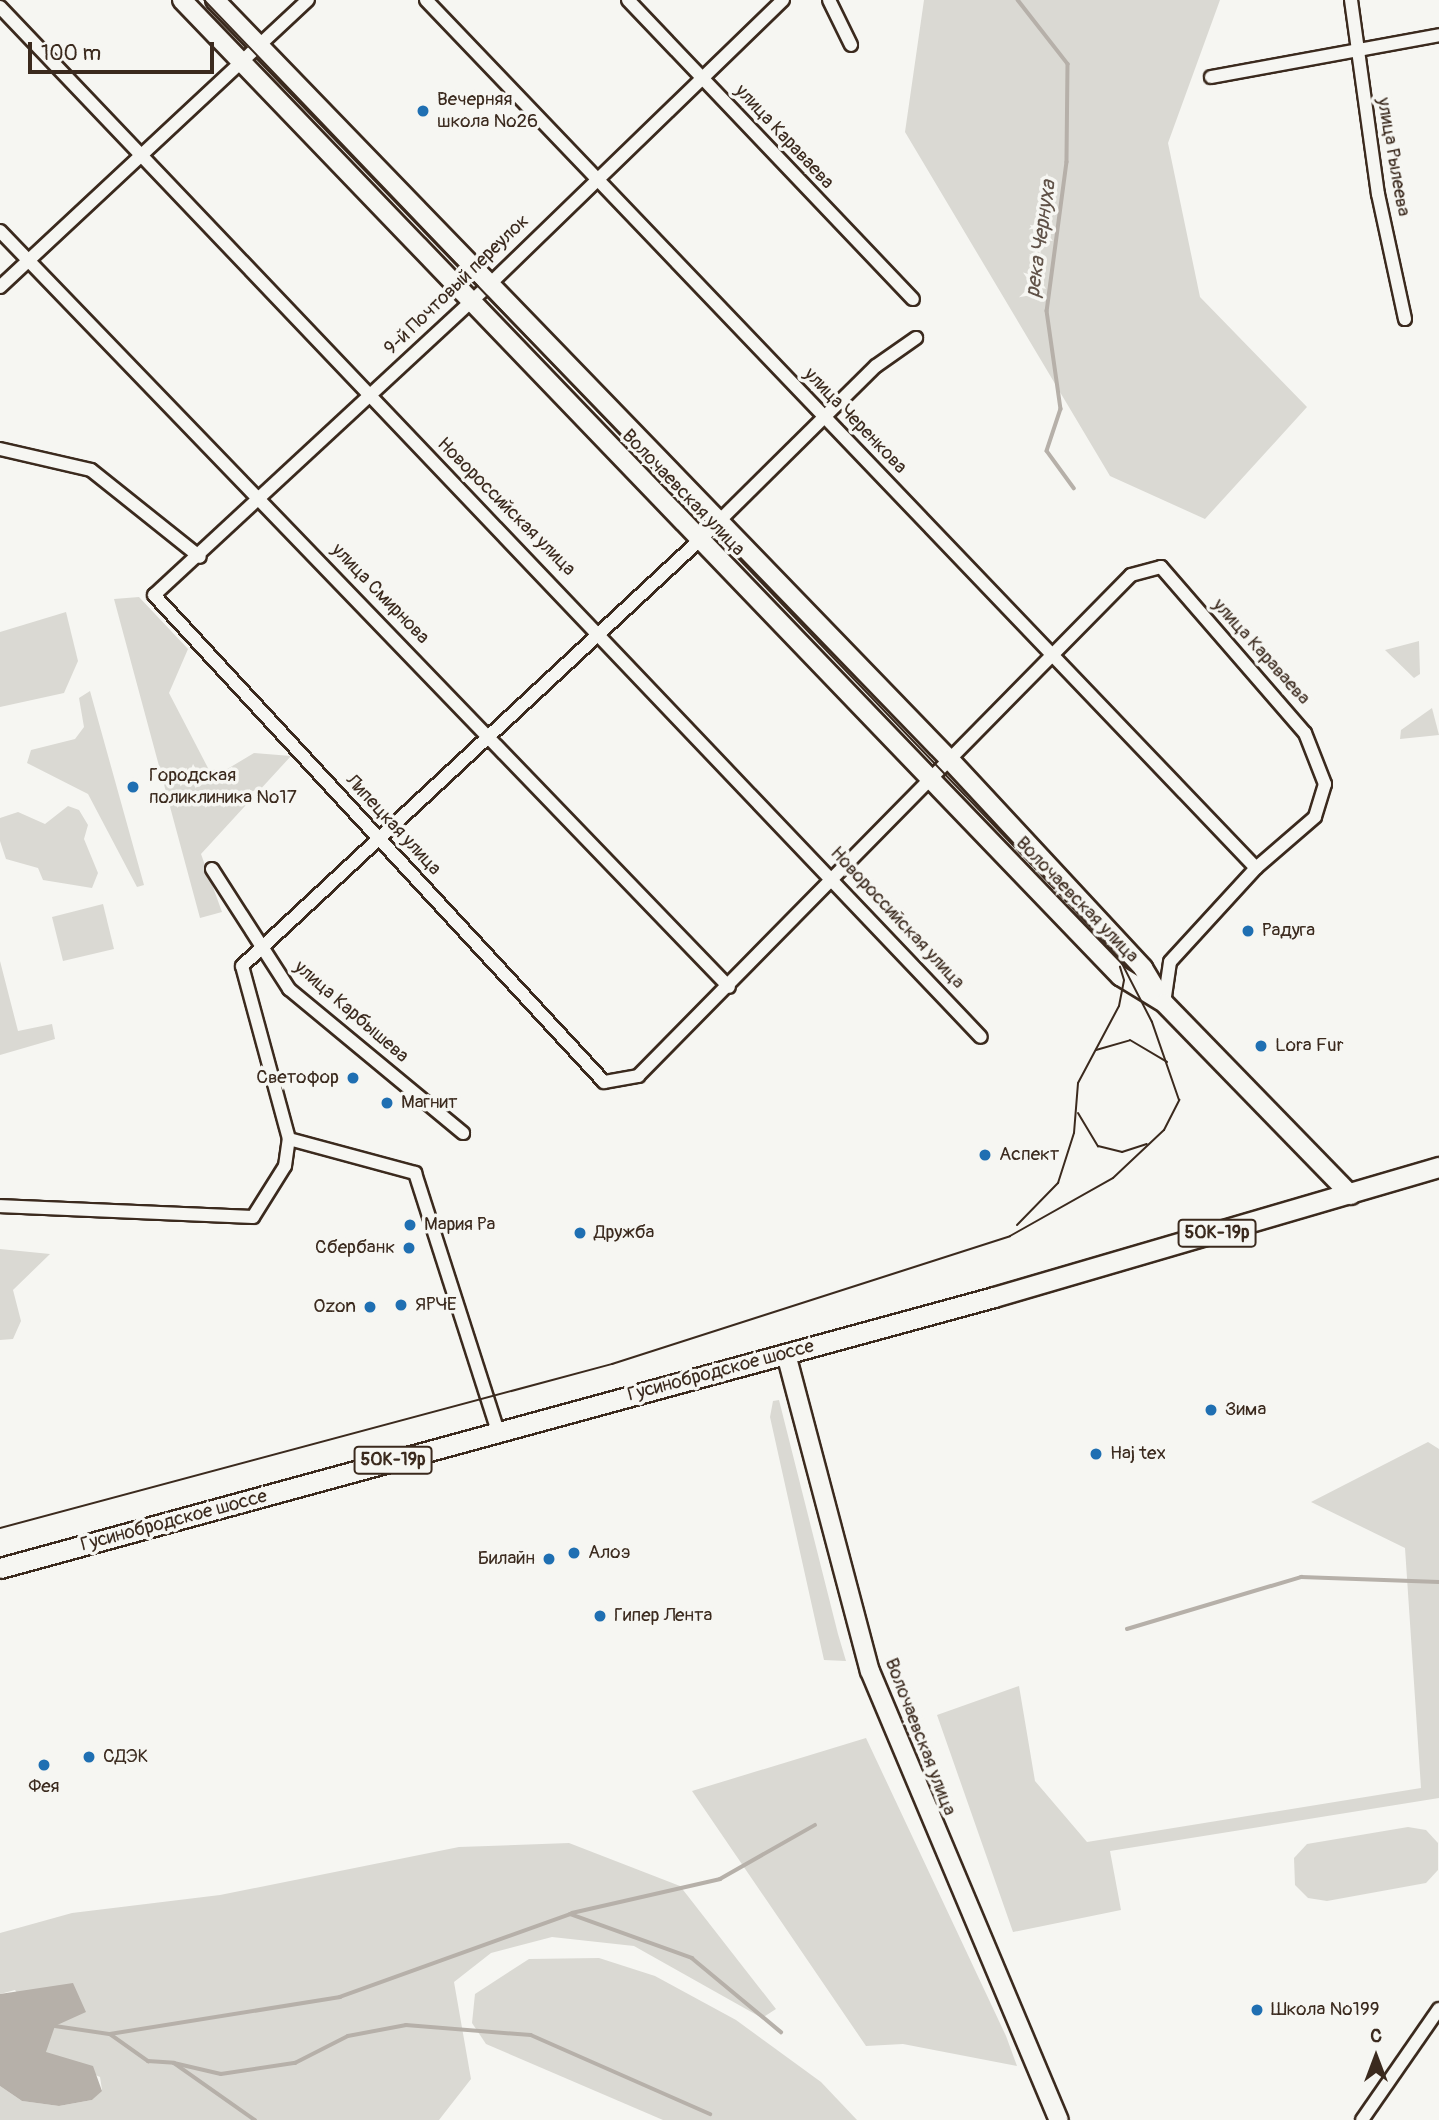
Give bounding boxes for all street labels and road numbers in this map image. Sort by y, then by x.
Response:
street label: улица Караваева [730,80,838,194]
street label: улица Рылеева [1371,96,1415,218]
street label: 9-й Почтовый переулок [380,210,534,360]
street label: улица Черенкова [799,363,911,479]
street label: Волочаевская улица [617,425,749,561]
street label: Новороссийская улица [432,433,580,581]
street label: улица Смирнова [326,539,434,649]
street label: улица Караваева [1207,594,1315,710]
street label: Липецкая улица [340,770,446,880]
street label: Волочаевская улица [1011,832,1143,968]
street label: Новороссийская улица [825,842,969,994]
street label: улица Карбышева [289,956,413,1068]
road number: 50К-19р [1177,1218,1257,1248]
street label: Гусинобродское шоссе [625,1335,817,1407]
road number: 50К-19р [353,1446,433,1475]
street label: Гусинобродское шоссе [78,1485,270,1557]
street label: Волочаевская улица [879,1655,961,1819]

